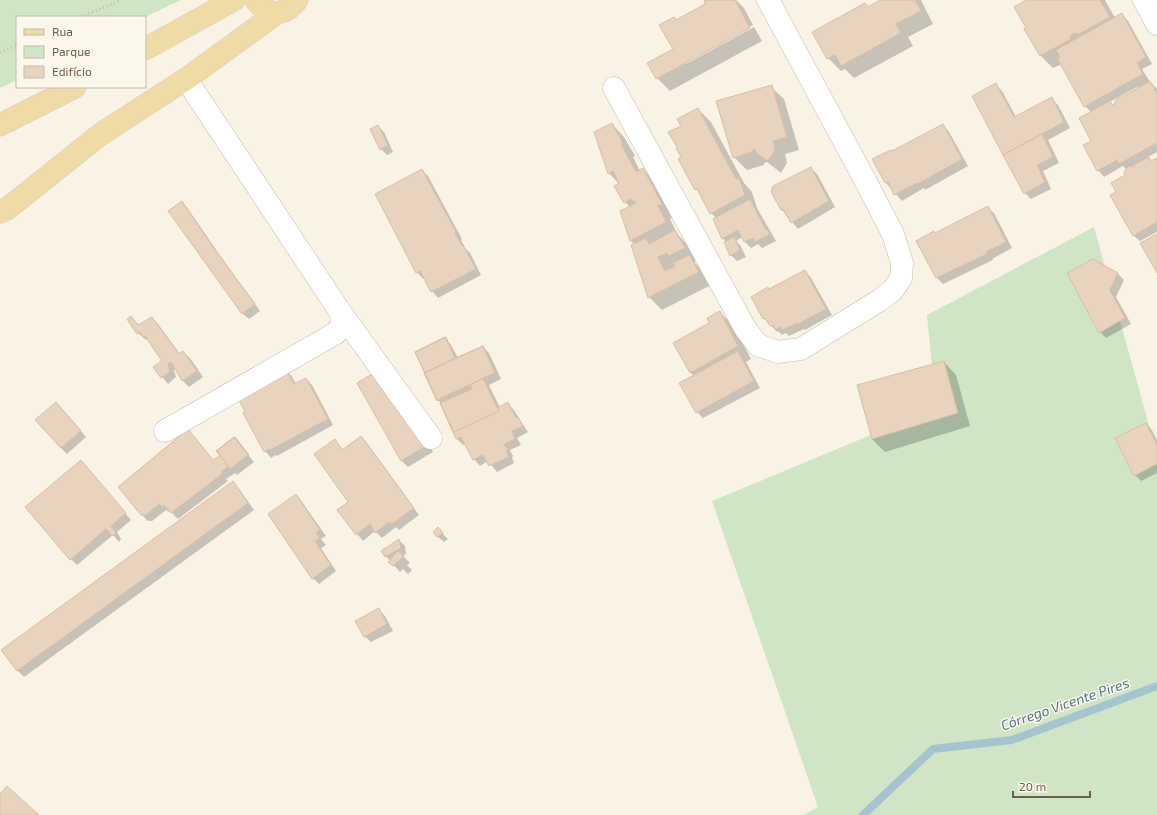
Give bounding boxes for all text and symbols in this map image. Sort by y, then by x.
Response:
legend [16,16,146,88]
text: Rua [52,24,73,38]
text: Parque [52,44,90,58]
text: Edifício [52,64,92,78]
water label: Córrego Vicente Pires [998,674,1131,734]
scale bar [1013,773,1090,799]
text: 20 m [1019,779,1046,793]

